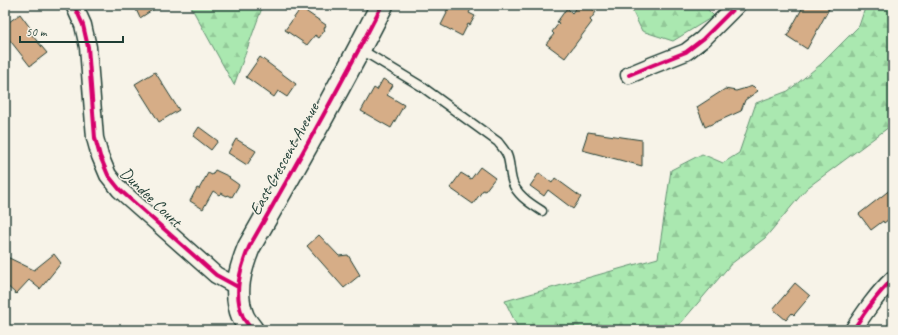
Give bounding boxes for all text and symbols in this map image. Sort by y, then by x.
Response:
scale bar [20,18,123,44]
text: 50 m [26,24,48,40]
street label: East Crescent Avenue [244,98,324,219]
street label: Dundee Court [116,162,188,233]

